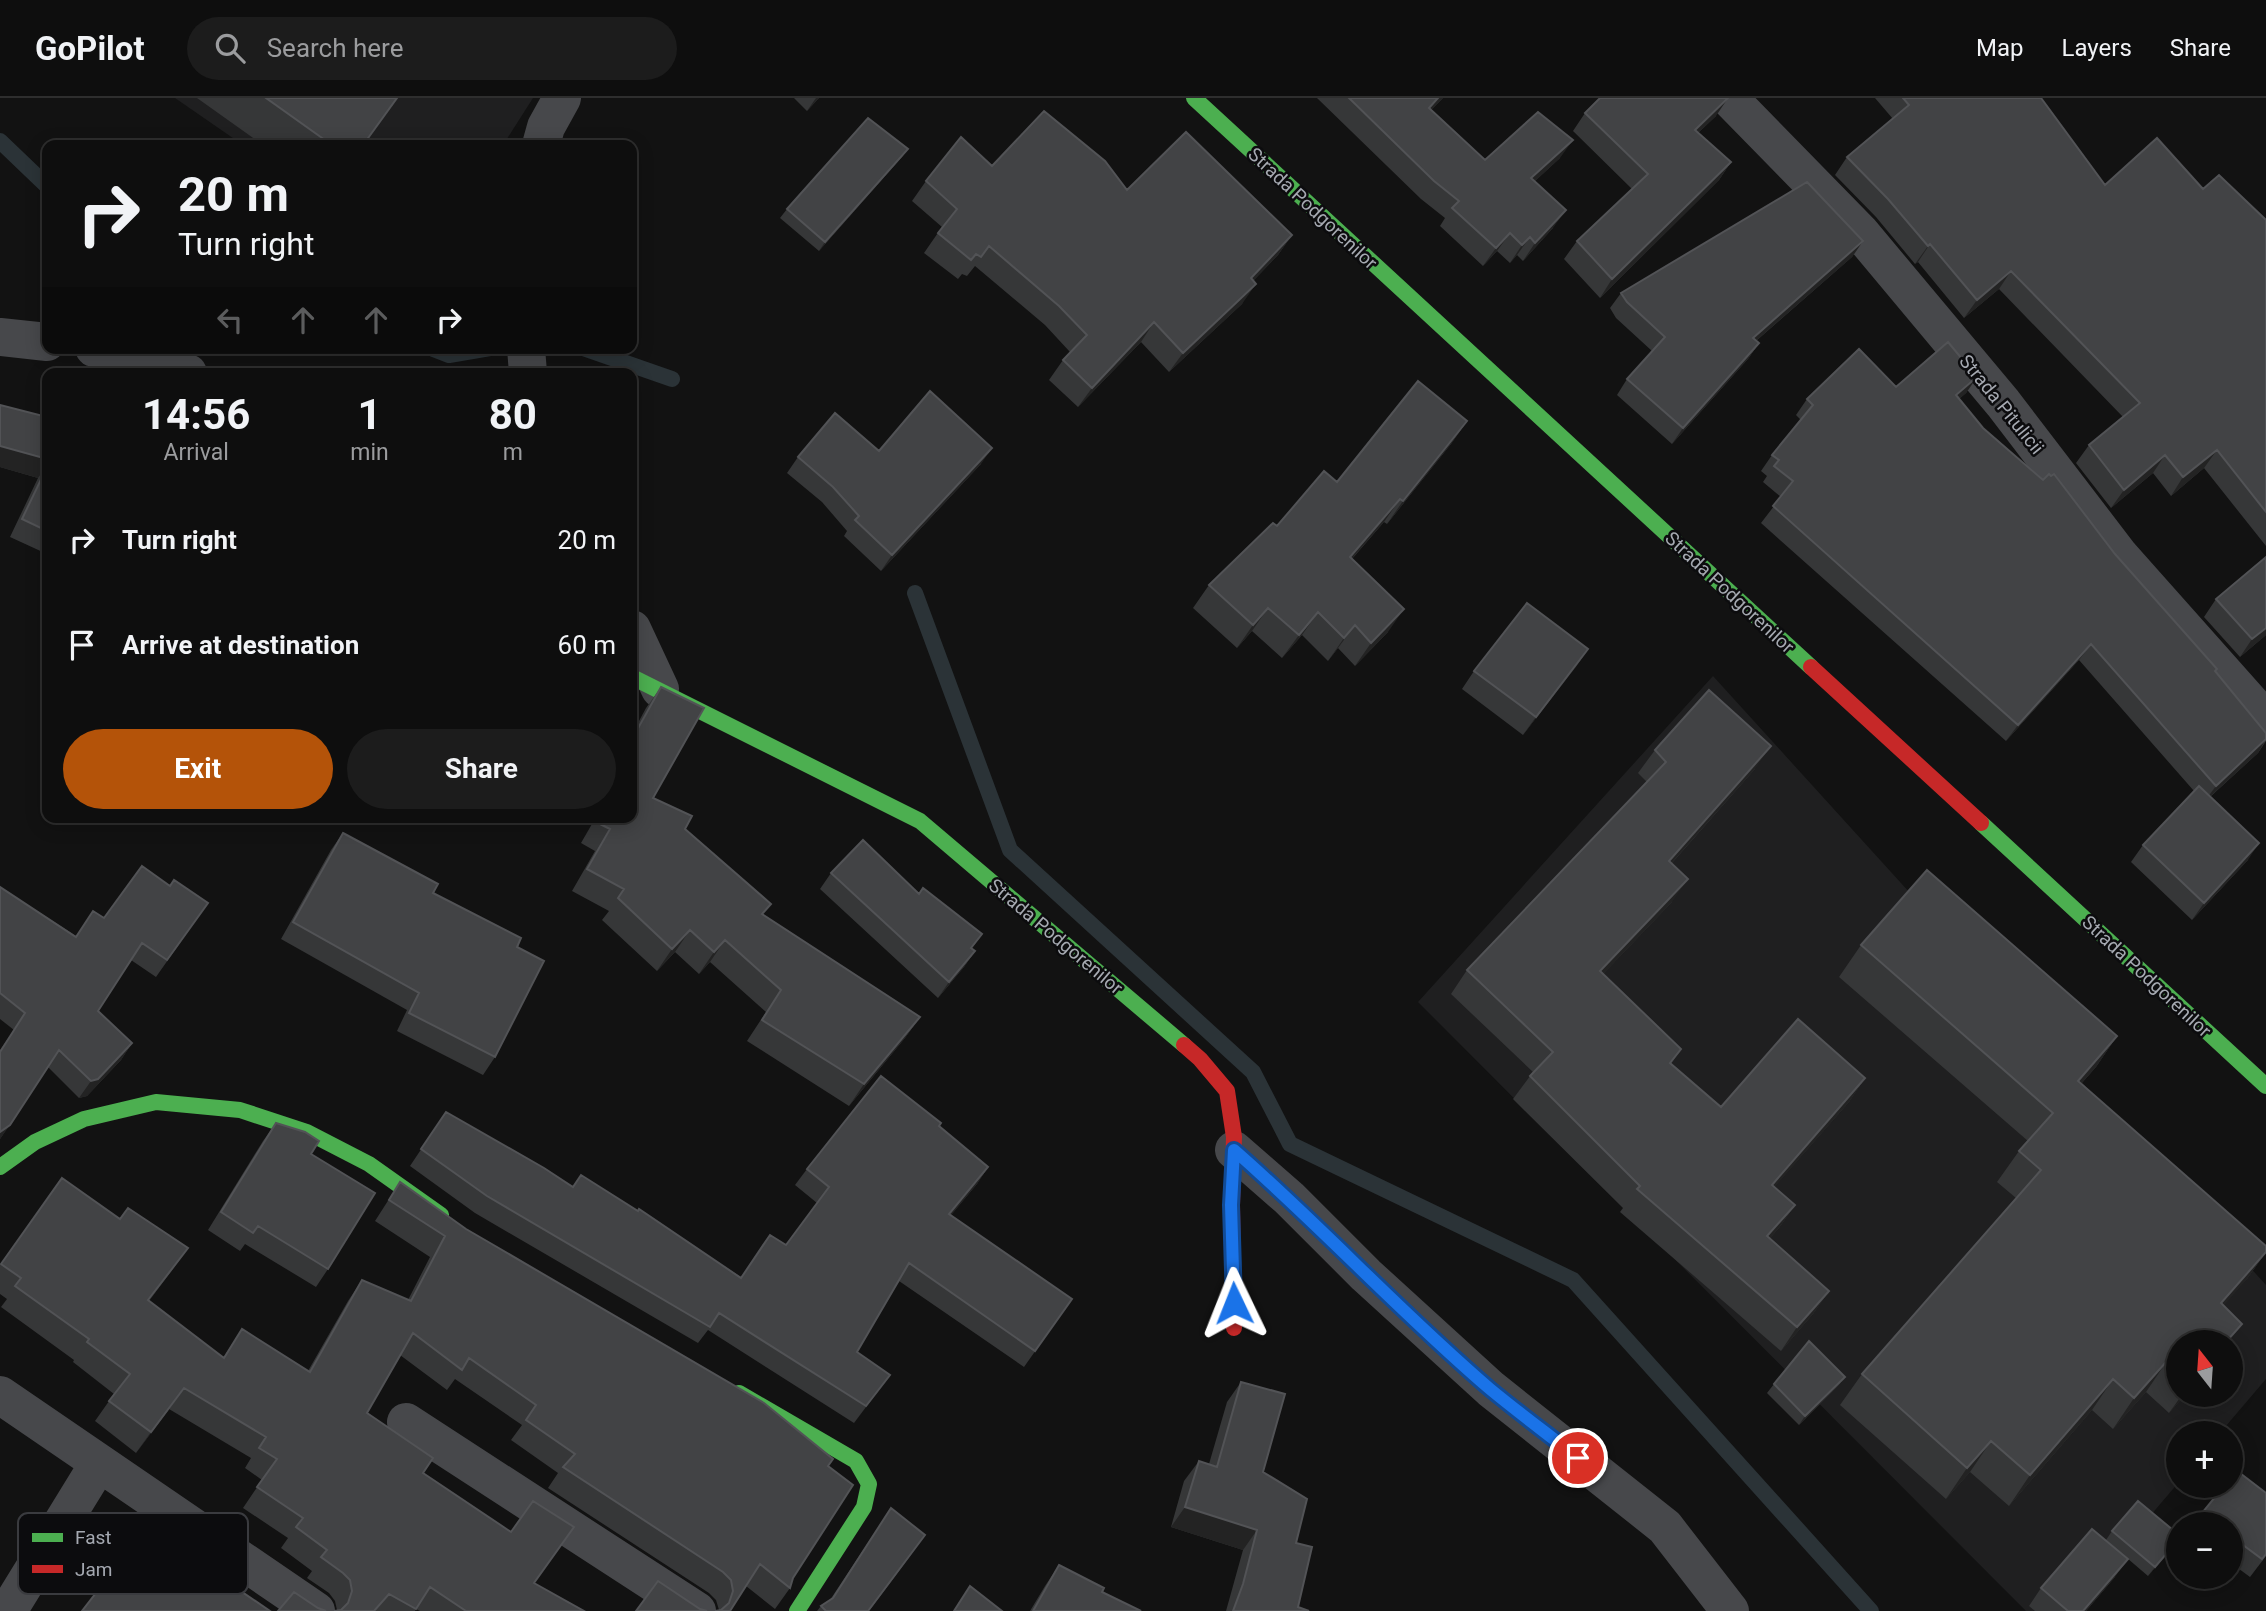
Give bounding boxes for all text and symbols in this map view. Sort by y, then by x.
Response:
search box [187,17,677,80]
text: GoPilot [35,29,145,68]
icon: search [211,29,249,67]
text: Search here [267,33,403,63]
text: Map [1976,34,2024,62]
text: Layers [2062,34,2132,62]
text: Share [2170,34,2231,62]
street label: Strada Podgorenilor [1243,143,1382,274]
text: 20 m [178,166,289,223]
icon: right [63,168,154,259]
text: Turn right [178,225,314,263]
icon: left [211,301,249,339]
icon: ahead [284,301,322,339]
icon: ahead [357,301,395,339]
icon: right [430,301,468,339]
street label: Strada Pitulicii [1954,350,2049,459]
text: 14:56 [142,390,250,439]
text: 1 [357,390,382,439]
text: 80 [489,390,537,439]
text: Arrival [164,439,229,466]
text: min [350,439,389,466]
text: m [503,439,523,466]
icon: right [63,521,101,559]
text: Turn right [122,525,237,555]
text: 20 m [558,525,616,555]
street label: Strada Podgorenilor [1660,527,1799,658]
icon: arrive [63,626,101,664]
text: Arrive at destination [122,630,359,660]
text: 60 m [558,630,616,660]
button: Exit [63,729,333,809]
button: Share [347,729,616,809]
street label: Strada Podgorenilor [984,874,1128,1000]
street label: Strada Podgorenilor [2077,911,2216,1042]
position arrow [1197,1266,1271,1340]
north arrow [2166,1330,2244,1407]
map controls [2166,1330,2243,1589]
button: + [2166,1421,2243,1498]
pin [1548,1428,1608,1488]
icon: arrive [1559,1439,1597,1477]
button: − [2166,1512,2243,1589]
legend [18,1513,248,1594]
text: Fast [75,1526,112,1549]
text: Jam [75,1558,112,1581]

